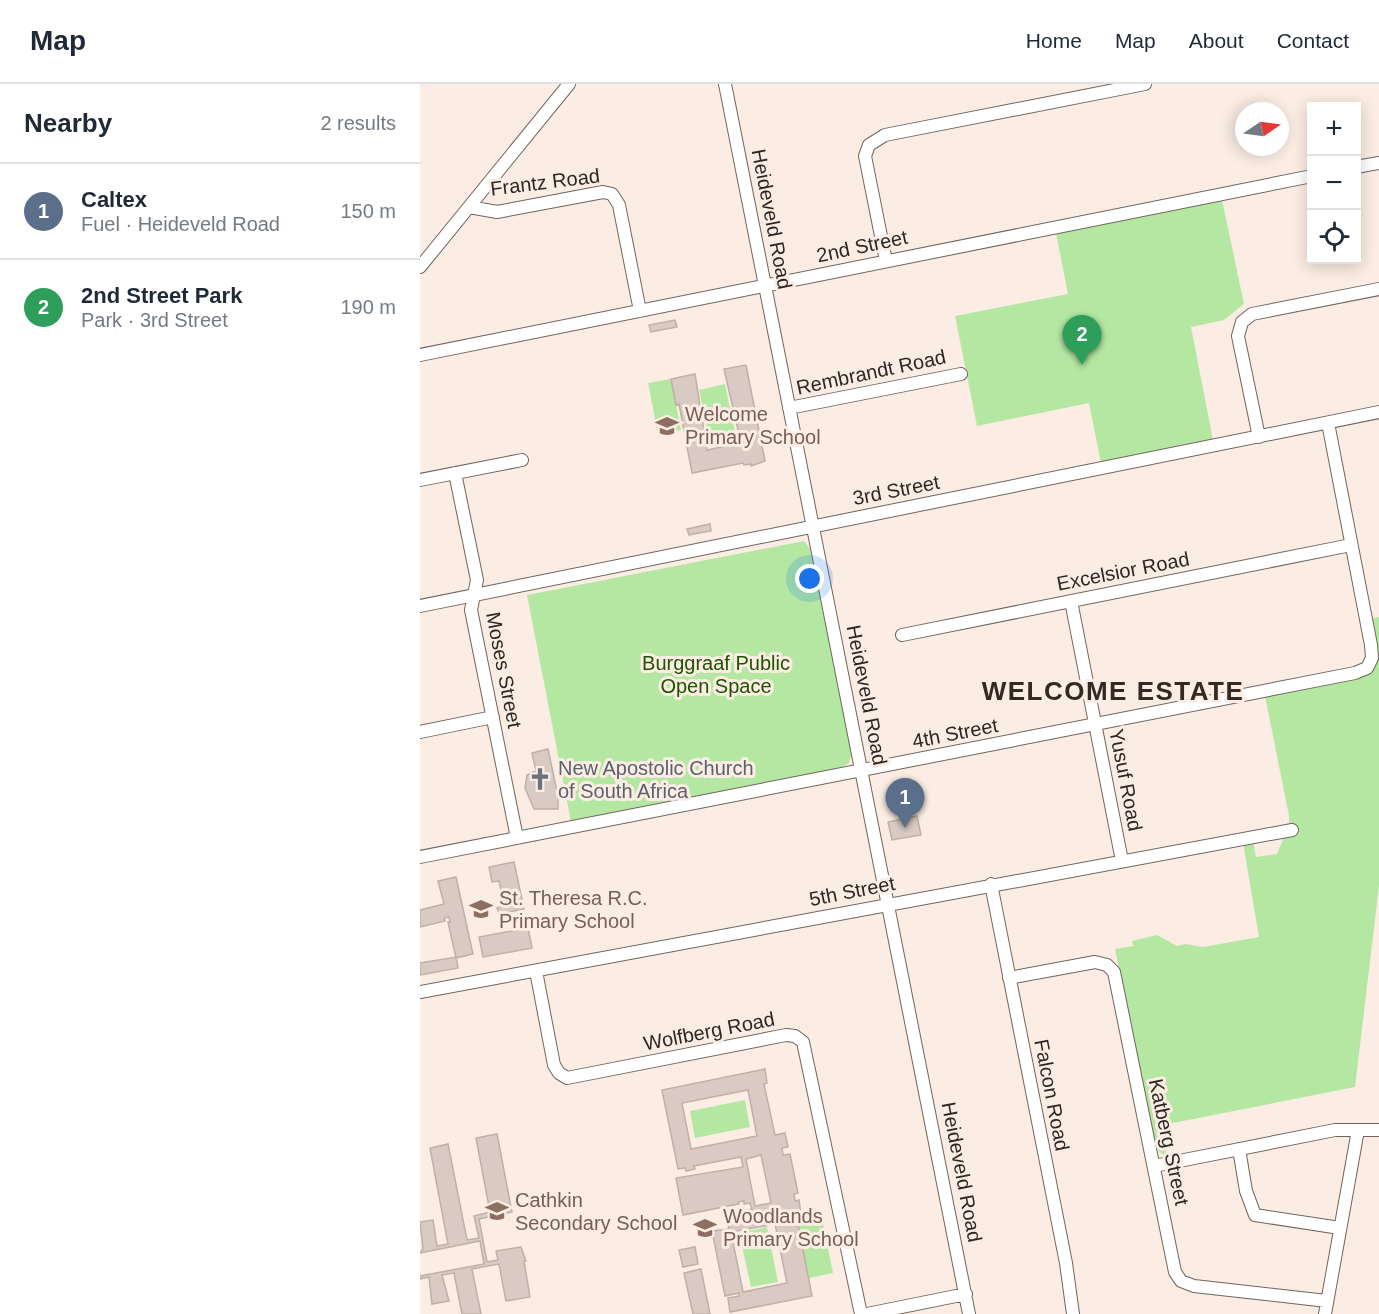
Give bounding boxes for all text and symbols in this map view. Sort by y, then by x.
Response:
text: Map [30,25,86,56]
text: Home [1026,29,1082,52]
text: Map [1115,29,1156,52]
text: About [1189,29,1244,52]
text: Contact [1277,29,1349,52]
north arrow [1235,102,1289,156]
map controls [1307,102,1361,264]
button: + [1307,102,1361,156]
text: Nearby [24,108,112,138]
text: 2 results [320,112,396,134]
street label: Heideveld Road [748,147,796,291]
button: − [1307,156,1361,210]
street label: Frantz Road [489,164,601,200]
text: Caltex [81,187,147,212]
text: 1 [38,200,49,222]
text: 150 m [340,200,396,222]
button: locate [1307,210,1361,264]
text: Fuel · Heideveld Road [81,213,280,235]
street label: 2nd Street [815,226,910,266]
text: 2nd Street Park [81,283,242,308]
text: 2 [38,296,49,318]
text: 190 m [340,296,396,318]
text: Park · 3rd Street [81,309,228,331]
pin: 2 [1062,316,1102,365]
street label: Rembrandt Road [794,345,948,399]
place label: Welcome Primary School [685,403,821,448]
school or university icon: Welcome Primary School [654,413,680,439]
street label: 3rd Street [851,471,942,509]
street label: Excelsior Road [1055,547,1191,595]
your location [795,564,824,593]
street label: Moses Street [482,610,526,730]
street label: Heideveld Road [843,623,891,767]
park label: Burggraaf Public Open Space [642,652,790,697]
district label: WELCOME ESTATE [982,676,1244,706]
street label: 4th Street [910,714,1000,752]
street label: Yusuf Road [1105,727,1147,833]
place label: New Apostolic Church of South Africa [558,757,754,802]
church icon: New Apostolic Church of South Africa [527,766,553,792]
pin: 1 [886,778,924,828]
street label: 5th Street [807,872,897,910]
place label: St. Theresa R.C. Primary School [499,887,648,932]
school or university icon: St. Theresa R.C. Primary School [468,896,494,922]
street label: Wolfberg Road [642,1008,776,1054]
street label: Falcon Road [1030,1037,1074,1153]
street label: Katberg Street [1145,1077,1193,1208]
street label: Heideveld Road [938,1100,986,1244]
place label: Cathkin Secondary School [515,1189,677,1234]
school or university icon: Cathkin Secondary School [484,1198,510,1224]
place label: Woodlands Primary School [723,1205,859,1250]
school or university icon: Woodlands Primary School [692,1215,718,1241]

